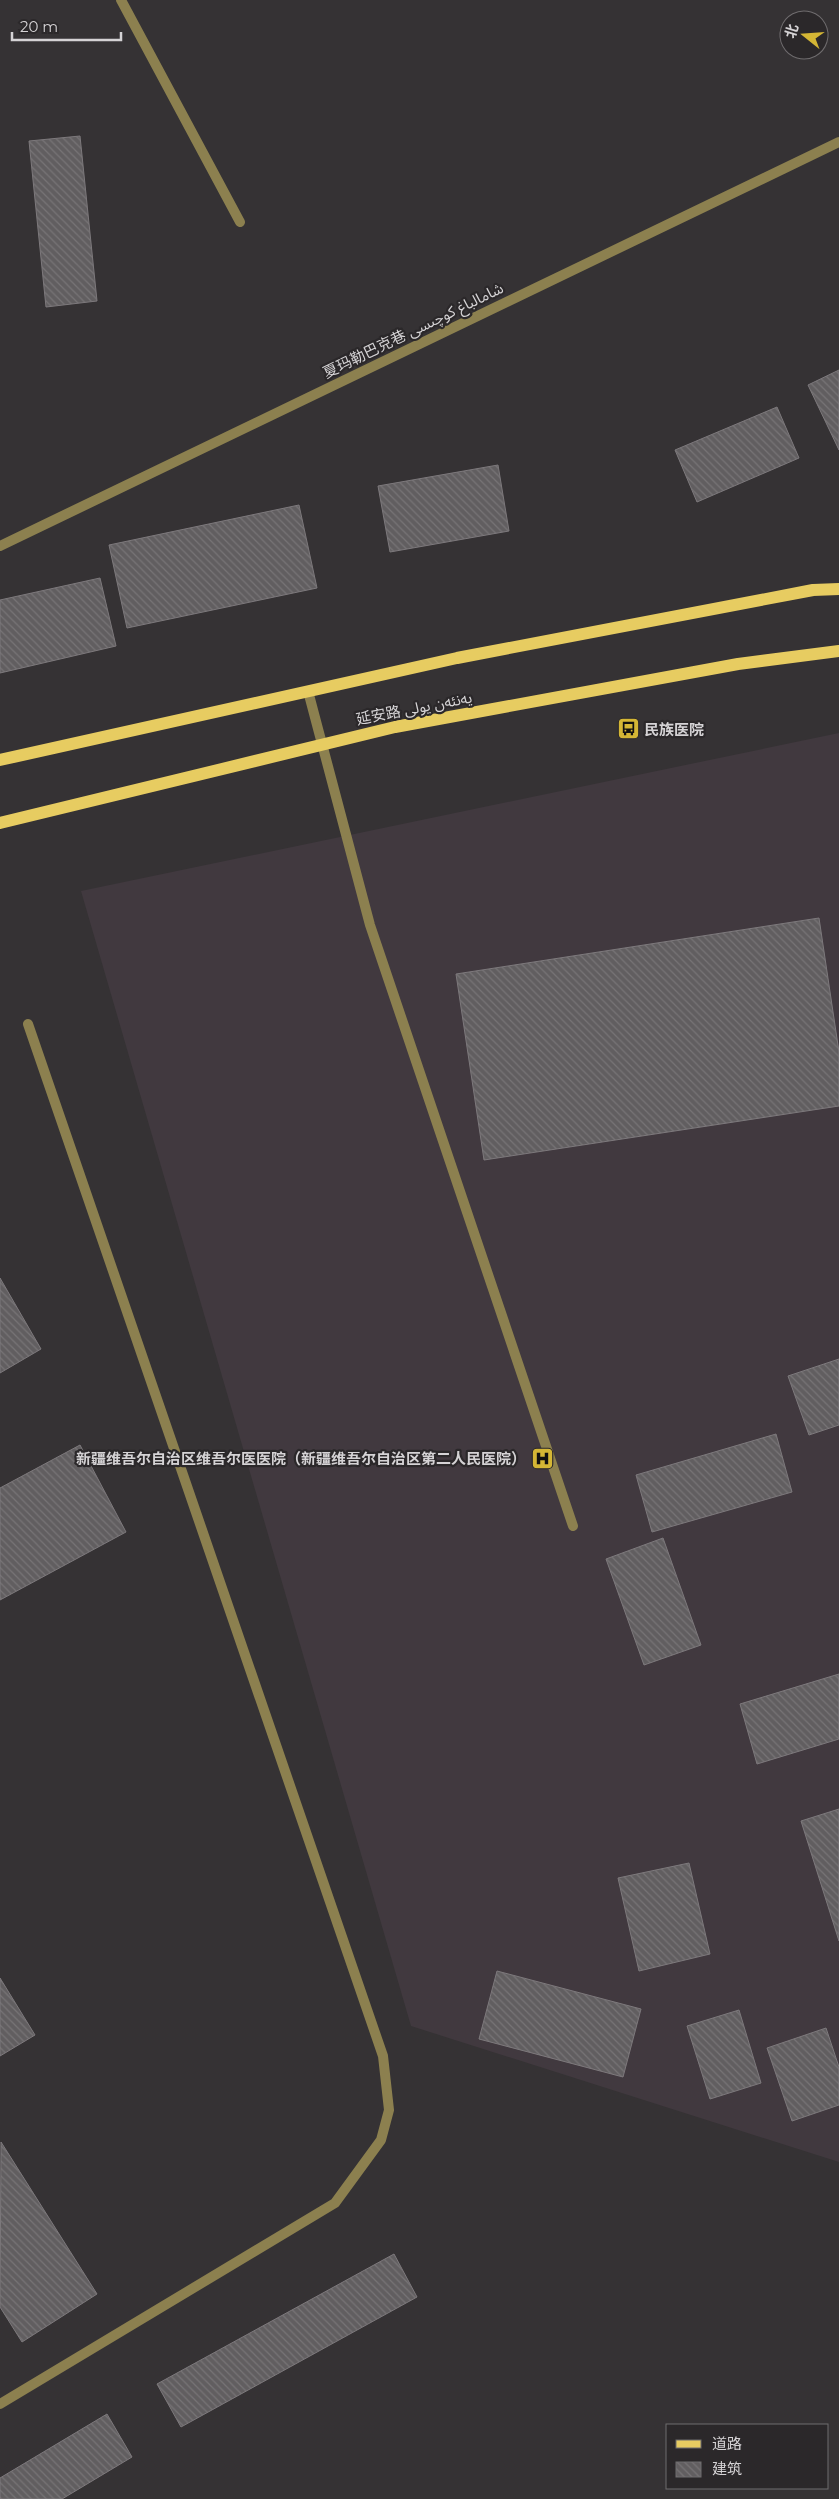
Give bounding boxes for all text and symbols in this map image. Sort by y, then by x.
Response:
scale bar [12,10,121,42]
north arrow [779,10,829,60]
text: 20 m [20,17,58,36]
text: 北 [781,22,802,41]
street label: 夏玛勒巴克巷 شامالباغ كوچىسى [320,278,508,385]
street label: 延安路 يەنئەن يولى [354,687,474,729]
bus stop icon: 民族医院 [616,717,640,741]
place label: 民族医院 [644,720,704,739]
hospital icon: 新疆维吾尔自治区维吾尔医医院（新疆维吾尔自治区第二人民医院） [530,1446,554,1470]
place label: 新疆维吾尔自治区维吾尔医医院（新疆维吾尔自治区第二人民医院） [76,1449,526,1468]
legend [666,2424,829,2489]
text: 道路 [712,2434,742,2453]
text: 建筑 [712,2459,742,2478]

